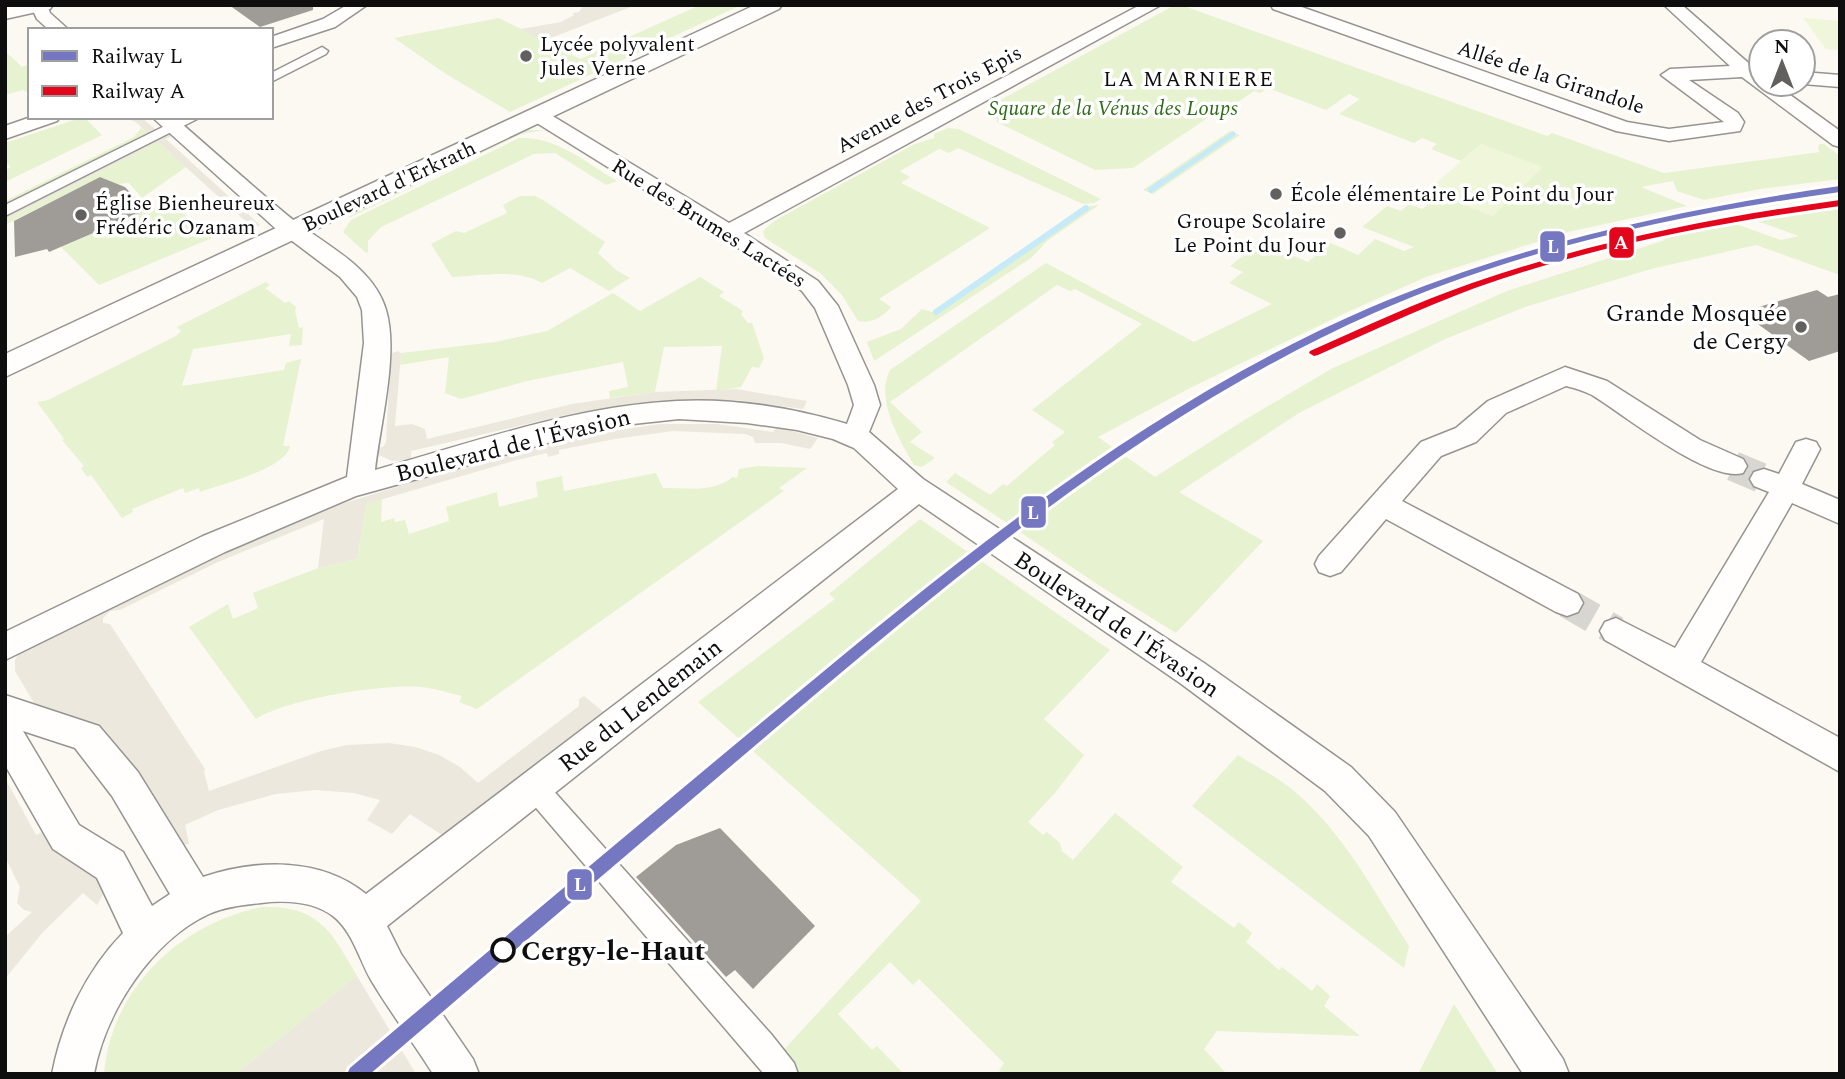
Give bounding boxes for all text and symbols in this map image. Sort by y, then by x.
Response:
legend [28,28,273,119]
north arrow [1747,28,1817,98]
place label: Lycée polyvalent Jules Verne [540,29,695,85]
street label: Allée de la Girandole [1453,33,1649,123]
text: N [1774,33,1790,62]
street label: Avenue des Trois Epis [831,37,1028,162]
text: Railway L [91,41,183,73]
marker: Lycée polyvalent Jules Verne [518,48,534,64]
district label: LA MARNIERE [1103,64,1275,96]
text: Railway A [91,76,185,108]
park label: Square de la Vénus des Loups [988,93,1238,125]
street label: Boulevard d'Erkrath [297,133,482,241]
street label: Rue des Brumes Lactées [605,151,812,297]
place label: École élémentaire Le Point du Jour [1290,179,1614,211]
marker: École élémentaire Le Point du Jour [1268,186,1284,202]
place label: Église Bienheureux Frédéric Ozanam [95,188,275,244]
place label: Groupe Scolaire Le Point du Jour [1174,206,1326,262]
marker: Église Bienheureux Frédéric Ozanam [73,207,89,223]
marker: Groupe Scolaire Le Point du Jour [1332,225,1348,241]
line badge: A [1608,226,1635,259]
text: A [1614,229,1629,258]
line badge: L [1539,230,1566,263]
text: L [1547,233,1559,262]
place label: Grande Mosquée de Cergy [1606,296,1788,360]
marker: Grande Mosquée de Cergy [1793,319,1809,335]
street label: Boulevard de l'Évasion [392,399,635,493]
line badge: L [1020,495,1047,529]
text: L [1027,499,1039,528]
street label: Boulevard de l'Évasion [1006,542,1226,707]
street label: Rue du Lendemain [551,630,730,781]
line badge: L [566,868,593,901]
text: L [574,871,586,900]
place label: Cergy-le-Haut [521,930,705,973]
marker: Cergy-le-Haut [491,938,515,962]

